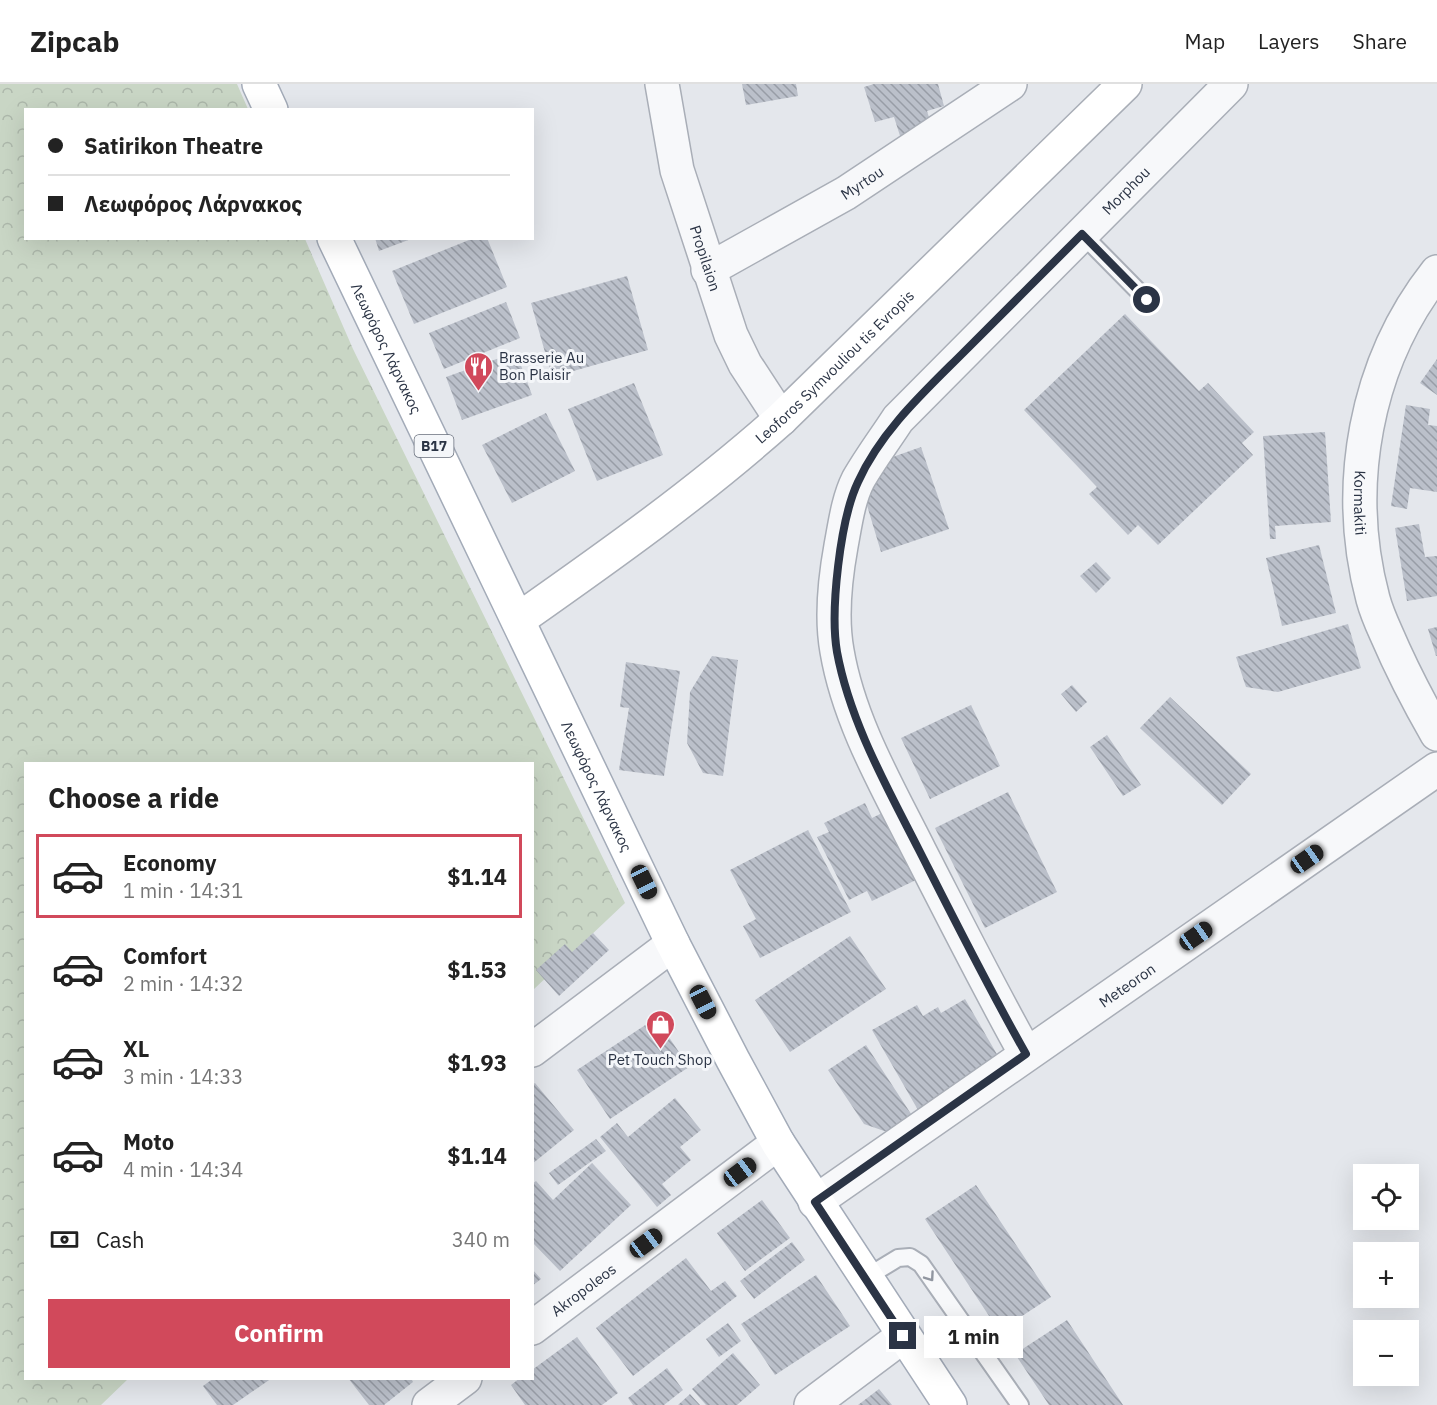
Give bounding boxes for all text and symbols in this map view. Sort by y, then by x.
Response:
text: Zipcab [30,23,119,60]
text: Map [1185,27,1225,55]
text: Layers [1258,27,1320,55]
text: Share [1353,27,1407,55]
text: Satirikon Theatre [84,131,263,160]
street label: Myrtou [837,161,887,204]
street label: Morphou [1097,162,1153,218]
text: Λεωφόρος Λάρνακος [84,189,302,218]
street label: Propilaion [686,223,725,293]
street label: Λεωφόρος Λάρνακος [347,279,426,417]
street label: Leoforos Symvouliou tis Evropis [751,286,918,447]
route start [1133,286,1160,313]
place label: Brasserie Au Bon Plaisir [499,348,584,384]
restaurant icon: Brasserie Au Bon Plaisir [462,350,494,392]
road number: B17 [414,435,454,457]
street label: Kormakiti [1350,470,1371,536]
street label: Λεωφόρος Λάρνακος [558,718,637,855]
text: Choose a ride [48,780,219,815]
car [1287,841,1327,877]
text: Economy [123,848,217,877]
icon: car [51,849,105,903]
text: $1.14 [447,862,507,891]
car [628,862,660,902]
text: 1 min · 14:31 [123,877,243,904]
car [1176,918,1216,954]
text: Comfort [123,941,207,970]
icon: car [51,942,105,996]
text: $1.53 [447,955,507,984]
street label: Meteoron [1095,959,1159,1011]
text: 2 min · 14:32 [123,970,243,997]
car [687,982,719,1022]
shop icon: Pet Touch Shop [644,1008,676,1050]
text: XL [123,1034,149,1063]
icon: car [51,1035,105,1089]
text: $1.93 [447,1048,507,1077]
place label: Pet Touch Shop [608,1050,712,1069]
text: 3 min · 14:33 [123,1063,243,1090]
text: Moto [123,1127,174,1156]
icon: car [51,1128,105,1182]
text: $1.14 [447,1141,507,1170]
car [720,1154,760,1190]
text: 4 min · 14:34 [123,1156,243,1183]
map controls [1353,1164,1419,1386]
button: locate [1353,1164,1419,1230]
icon: cash [48,1223,81,1256]
text: Cash [96,1225,145,1254]
car [626,1225,666,1261]
text: 340 m [452,1226,510,1253]
button: + [1353,1242,1419,1308]
street label: Akropoleos [547,1259,619,1320]
one-way arrow [923,1270,934,1281]
button: Confirm [48,1299,510,1368]
callout: 1 min [924,1315,1023,1357]
button: − [1353,1320,1419,1386]
route end [889,1322,916,1349]
text: 1 min [947,1323,1000,1350]

